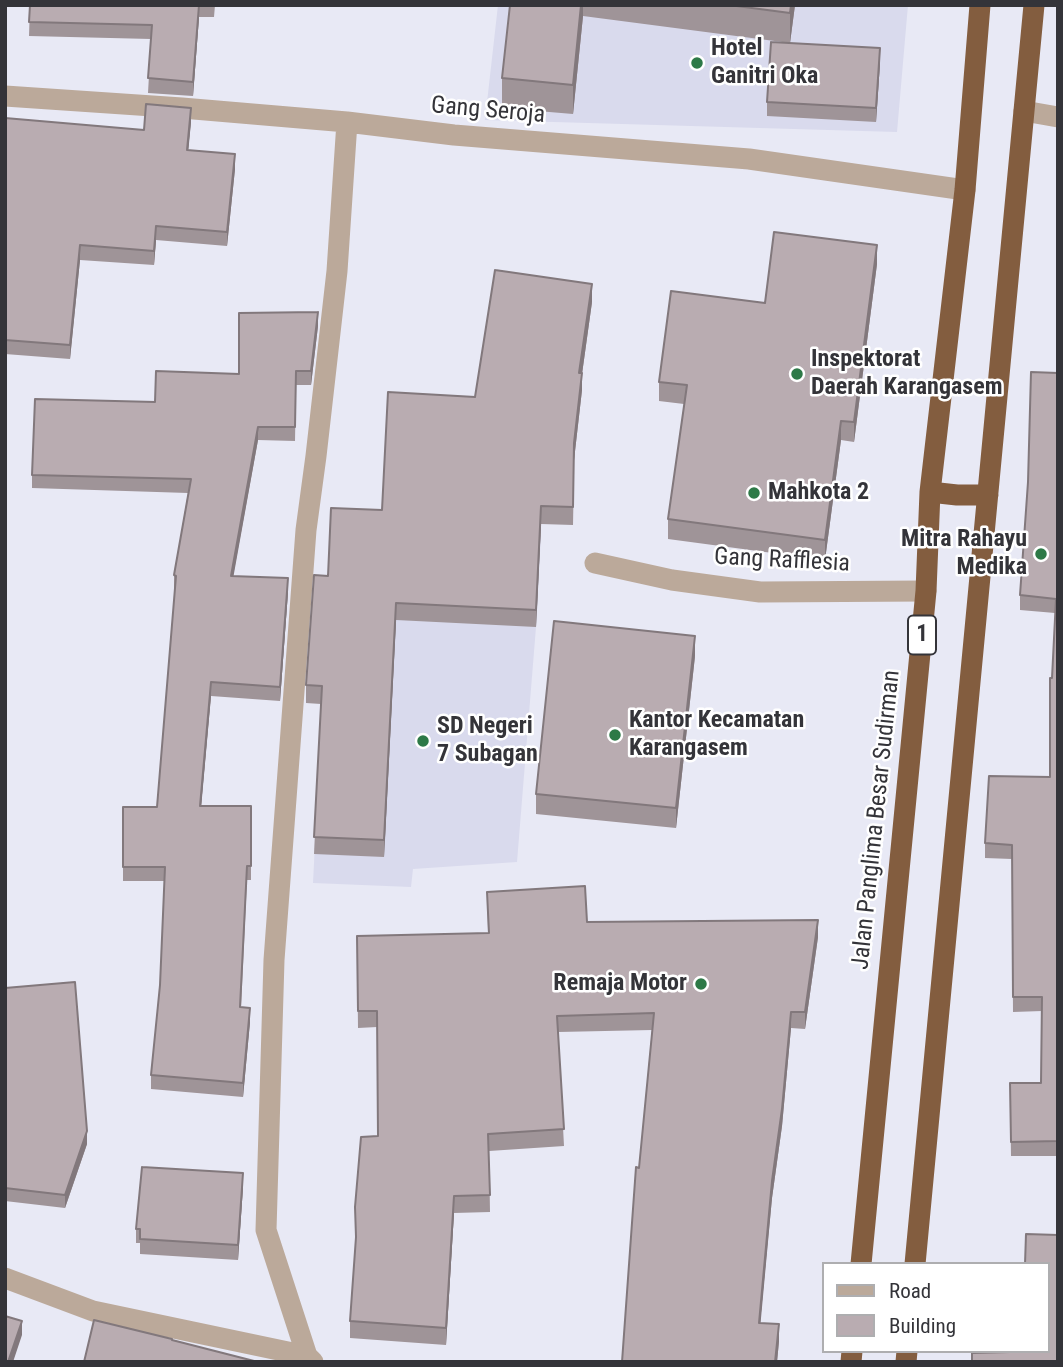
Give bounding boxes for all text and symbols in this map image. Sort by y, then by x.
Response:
place label: Hotel Ganitri Oka [711,35,818,91]
marker: Hotel Ganitri Oka [689,55,705,71]
street label: Gang Seroja [430,92,546,130]
place label: Inspektorat Daerah Karangasem [811,346,1002,402]
marker: Inspektorat Daerah Karangasem [789,366,805,382]
place label: Mahkota 2 [768,479,869,507]
marker: Mahkota 2 [746,485,762,501]
place label: Mitra Rahayu Medika [901,526,1027,582]
street label: Gang Rafflesia [713,543,851,579]
marker: Mitra Rahayu Medika [1033,546,1049,562]
road number: 1 [908,615,936,654]
street label: Jalan Panglima Besar Sudirman [847,669,907,971]
place label: Kantor Kecamatan Karangasem [629,707,804,763]
place label: SD Negeri 7 Subagan [437,713,538,769]
marker: Kantor Kecamatan Karangasem [607,727,623,743]
marker: SD Negeri 7 Subagan [415,733,431,749]
place label: Remaja Motor [553,970,687,998]
marker: Remaja Motor [693,976,709,992]
legend [822,1262,1049,1353]
text: Road [889,1279,931,1303]
text: Building [889,1314,956,1338]

